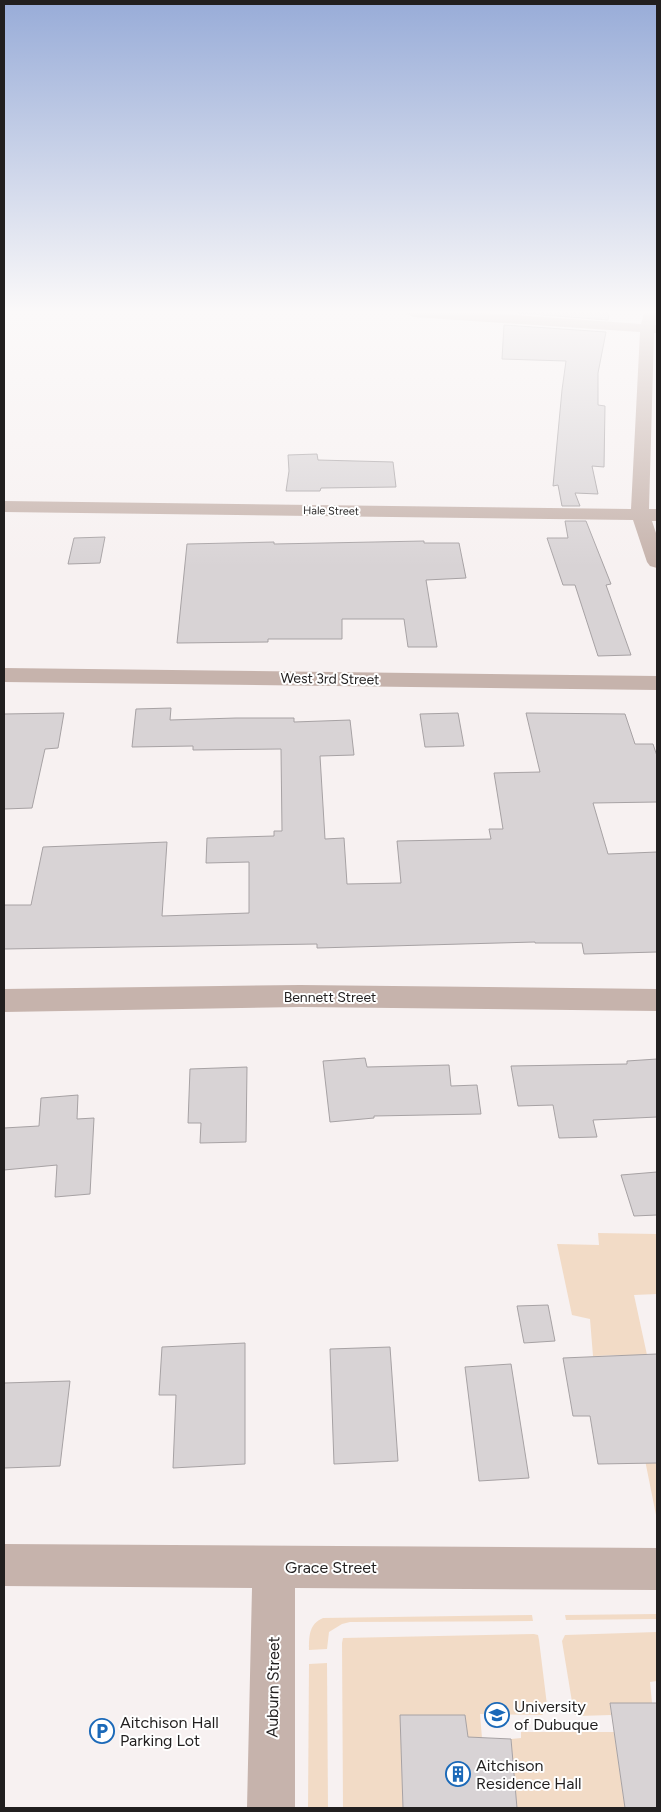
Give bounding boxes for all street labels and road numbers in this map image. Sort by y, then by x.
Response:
street label: Hale Street [303,504,359,518]
street label: West 3rd Street [280,670,380,688]
street label: Bennett Street [284,989,376,1006]
street label: Grace Street [285,1558,377,1577]
street label: Auburn Street [263,1636,283,1738]

